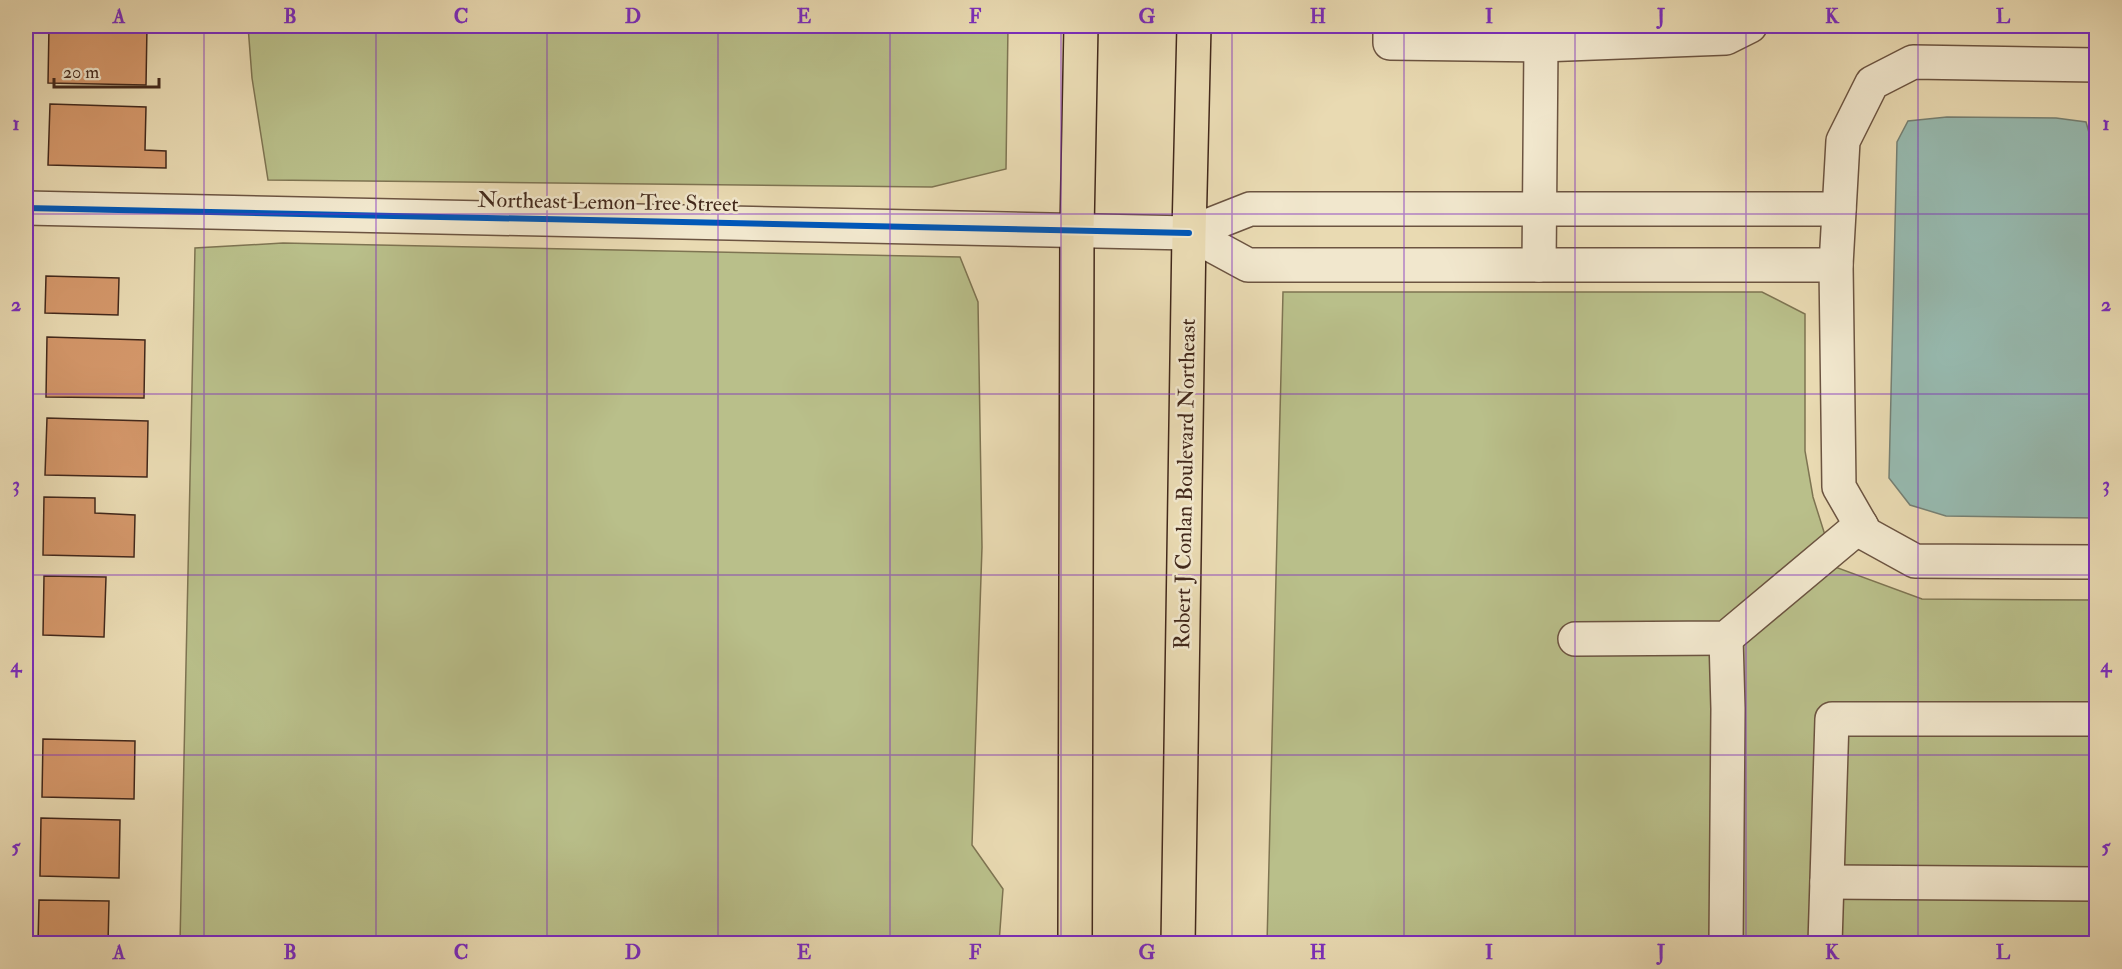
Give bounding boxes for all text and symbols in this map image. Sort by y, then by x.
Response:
text: A [112,4,126,29]
text: B [283,4,297,29]
text: C [454,4,468,29]
text: D [625,4,641,29]
text: E [797,4,812,29]
text: F [969,4,982,29]
text: G [1139,4,1156,29]
text: H [1310,4,1326,29]
text: I [1485,4,1493,29]
text: J [1656,4,1665,29]
text: K [1825,4,1840,29]
text: L [1996,4,2011,29]
scale bar [54,51,159,89]
text: 20 m [63,61,99,84]
text: 1 [12,111,20,136]
text: 1 [2102,111,2110,136]
street label: Northeast Lemon Tree Street [477,186,739,218]
text: 2 [11,292,21,317]
text: 2 [2101,292,2111,317]
street label: Robert J Conlan Boulevard Northeast [1168,318,1202,650]
text: 3 [12,472,20,497]
text: 3 [2102,472,2110,497]
text: 4 [10,653,23,678]
text: 4 [2100,653,2113,678]
text: 5 [12,834,22,859]
text: 5 [2102,834,2112,859]
text: A [112,940,126,965]
text: B [283,940,297,965]
text: C [454,940,468,965]
text: D [625,940,641,965]
text: E [797,940,812,965]
text: F [969,940,982,965]
text: G [1139,940,1156,965]
text: H [1310,940,1326,965]
text: I [1485,940,1493,965]
text: J [1656,940,1665,965]
text: K [1825,940,1840,965]
text: L [1996,940,2011,965]

